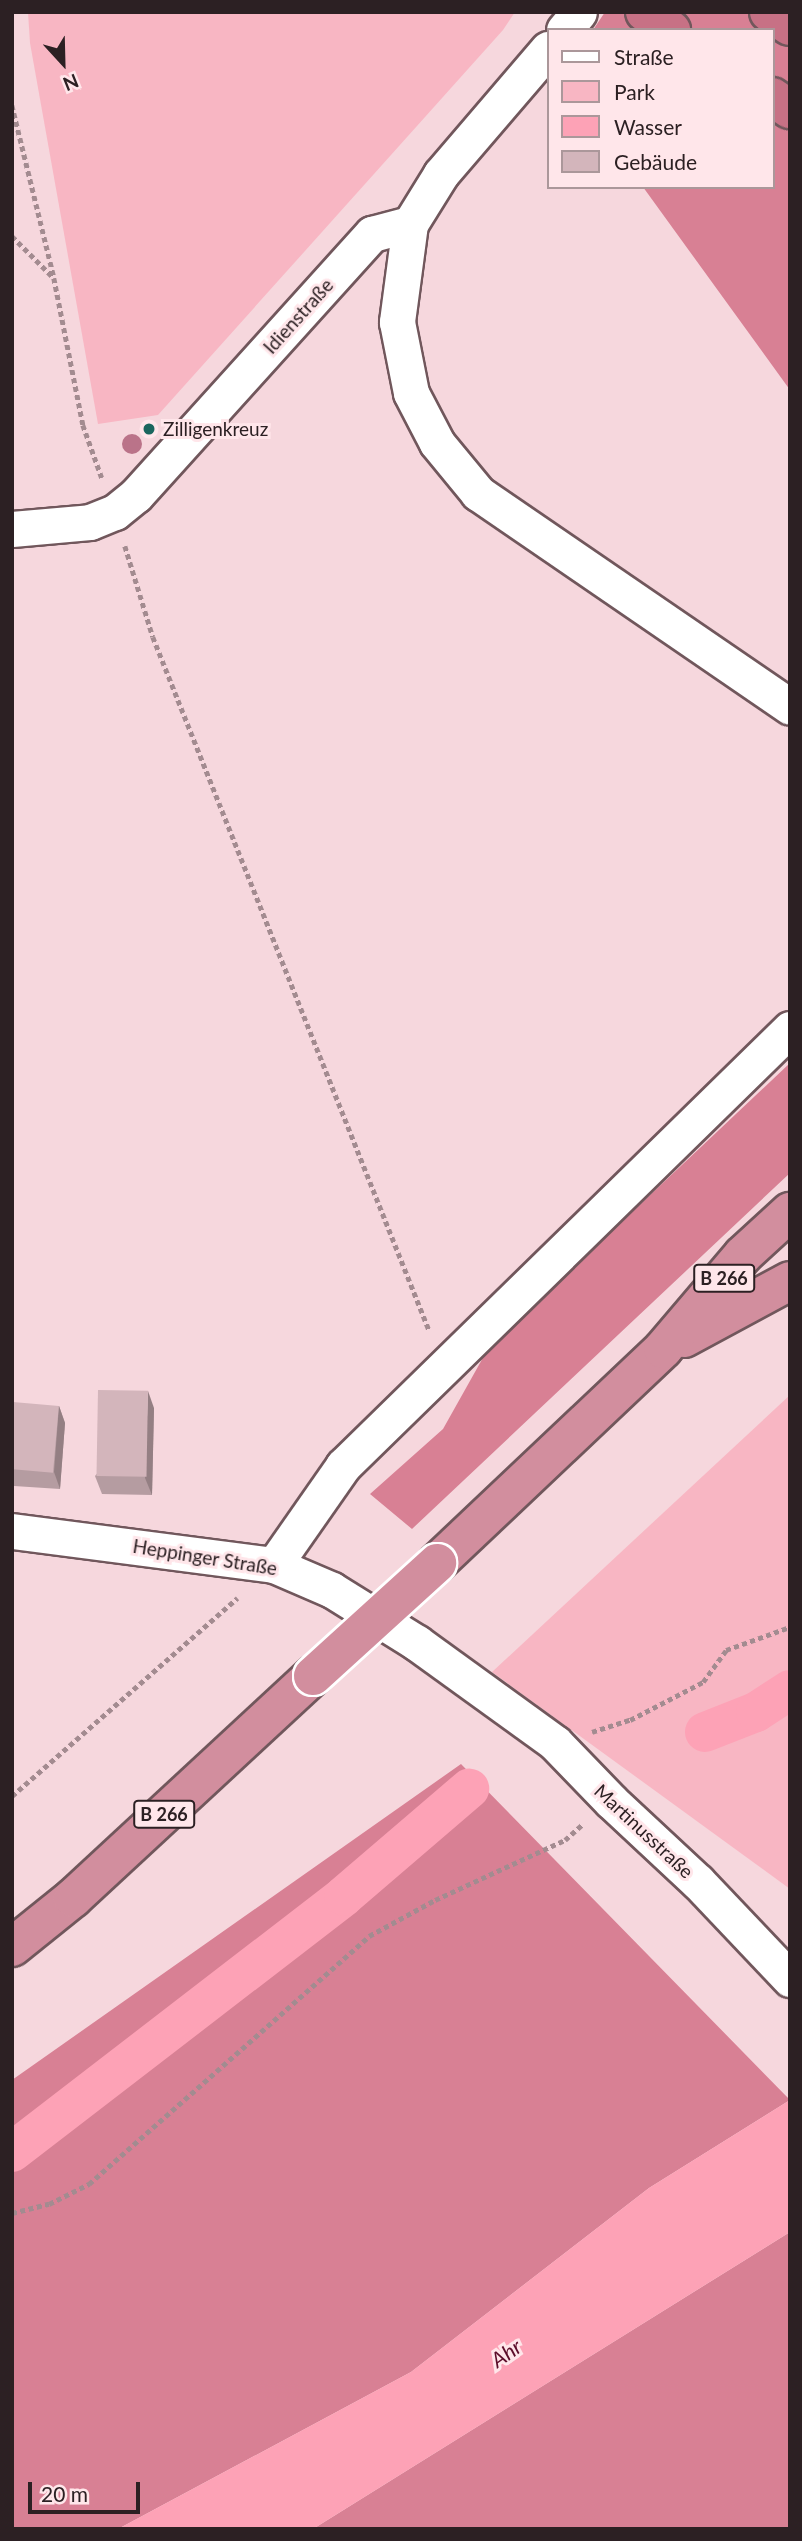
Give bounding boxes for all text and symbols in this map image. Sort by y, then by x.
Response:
north arrow [28,28,98,98]
legend [546,28,774,189]
text: Straße [614,44,674,69]
text: N [60,70,82,96]
text: Park [614,79,655,104]
text: Wasser [614,114,682,139]
text: Gebäude [614,149,697,174]
street label: Idienstraße [258,274,338,358]
place label: Zilligenkreuz [163,418,268,440]
marker: Zilligenkreuz [141,421,157,437]
road number: B 266 [692,1264,756,1293]
street label: Heppinger Straße [131,1534,279,1580]
street label: Martinusstraße [590,1779,698,1883]
road number: B 266 [132,1800,196,1828]
water label: Ahr [486,2334,526,2372]
scale bar [32,2468,144,2512]
text: 20 m [41,2481,88,2506]

